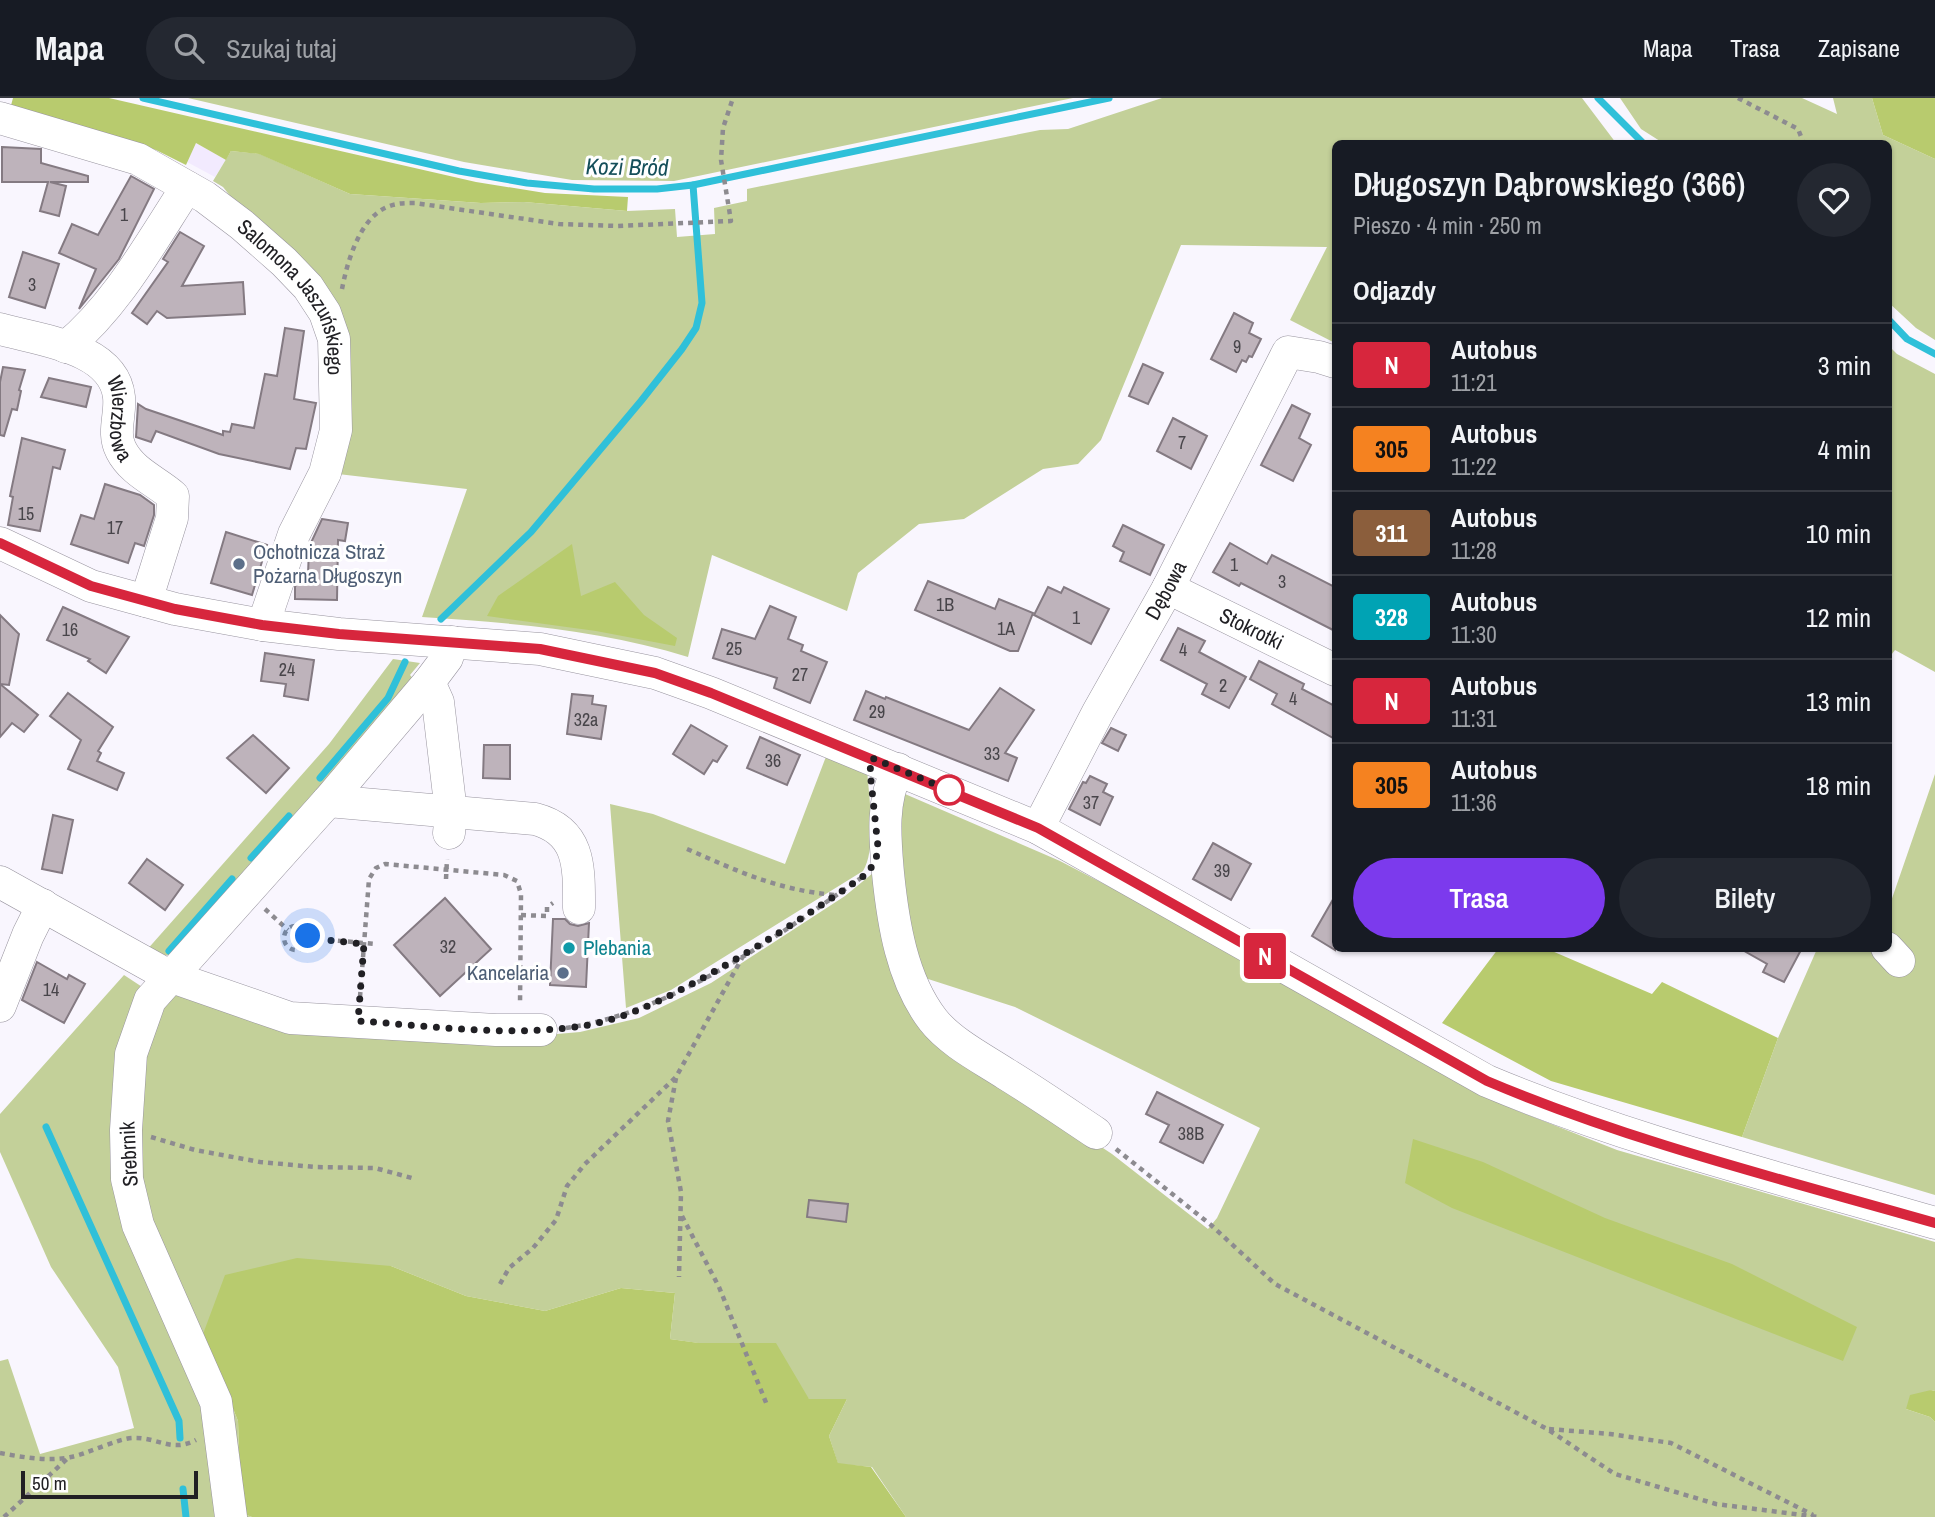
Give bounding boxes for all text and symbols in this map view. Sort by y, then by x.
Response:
search box [146,17,636,80]
text: Mapa [35,26,104,70]
icon: search [170,29,208,67]
text: Szukaj tutaj [226,31,336,66]
text: Mapa [1643,32,1692,64]
text: Trasa [1730,32,1780,64]
text: Zapisane [1818,32,1900,64]
water label: Kozi Bród [585,150,669,183]
text: Długoszyn Dąbrowskiego (366) [1353,162,1745,206]
button: heart [1797,163,1871,237]
house number: 1 [120,202,129,227]
text: Pieszo · 4 min · 250 m [1353,210,1542,241]
street label: Salomona Jaszuńskiego [231,212,350,376]
house number: 3 [28,272,36,297]
text: Odjazdy [1353,273,1436,308]
text: Autobus [1451,332,1537,367]
house number: 9 [1233,334,1241,359]
text: 3 min [1818,348,1871,383]
text: N [1384,349,1399,381]
text: 11:21 [1451,367,1497,398]
street label: Wierzbowa [100,371,140,468]
text: Autobus [1451,416,1537,451]
house number: 7 [1178,430,1186,455]
text: 4 min [1818,432,1871,467]
text: 305 [1375,433,1408,465]
text: 11:22 [1451,451,1497,482]
text: Autobus [1451,500,1537,535]
house number: 15 [18,501,34,526]
house number: 17 [107,515,123,540]
text: 10 min [1806,516,1871,551]
text: 311 [1376,517,1407,549]
text: 11:28 [1451,535,1497,566]
place label: Ochotnicza Straż Pożarna Długoszyn [253,537,402,590]
house number: 1 [1230,552,1239,577]
street label: Dębowa [1138,555,1194,625]
marker: Ochotnicza Straż Pożarna Długoszyn [231,556,247,572]
house number: 3 [1278,569,1286,594]
text: Autobus [1451,584,1537,619]
house number: 1B [936,592,954,617]
text: 12 min [1806,600,1871,635]
street label: Stokrotki [1215,601,1289,657]
text: 328 [1375,601,1408,633]
house number: 1 [1072,605,1081,630]
house number: 1A [997,616,1015,641]
house number: 16 [62,617,78,642]
text: 11:30 [1451,619,1497,650]
house number: 25 [726,636,742,661]
house number: 4 [1179,637,1187,662]
house number: 24 [279,657,295,682]
house number: 27 [792,662,808,687]
text: Autobus [1451,668,1537,703]
house number: 2 [1219,673,1227,698]
text: 13 min [1806,684,1871,719]
text: N [1384,685,1399,717]
house number: 4 [1289,686,1297,711]
house number: 29 [869,699,885,724]
text: 11:31 [1451,703,1497,734]
house number: 32a [574,707,598,732]
house number: 33 [984,741,1000,766]
house number: 36 [765,748,781,773]
text: Autobus [1451,752,1537,787]
text: 18 min [1806,768,1871,803]
text: 305 [1375,769,1408,801]
unlabelled marker [934,775,964,805]
text: 11:36 [1451,787,1497,818]
house number: 37 [1083,790,1099,815]
house number: 39 [1214,858,1230,883]
button: Trasa [1353,858,1605,938]
button: Bilety [1619,858,1871,938]
your location [290,918,325,953]
place label: Plebania [583,933,651,962]
line badge: N [1242,933,1288,979]
house number: 32 [440,934,456,959]
marker: Plebania [561,940,577,956]
text: N [1258,940,1272,972]
place label: Kancelaria [467,958,549,987]
marker: Kancelaria [555,965,571,981]
house number: 14 [43,977,59,1002]
street label: Srebrnik [112,1120,145,1187]
house number: 38B [1178,1121,1204,1146]
scale bar [21,1468,198,1500]
text: 50 m [32,1470,67,1496]

